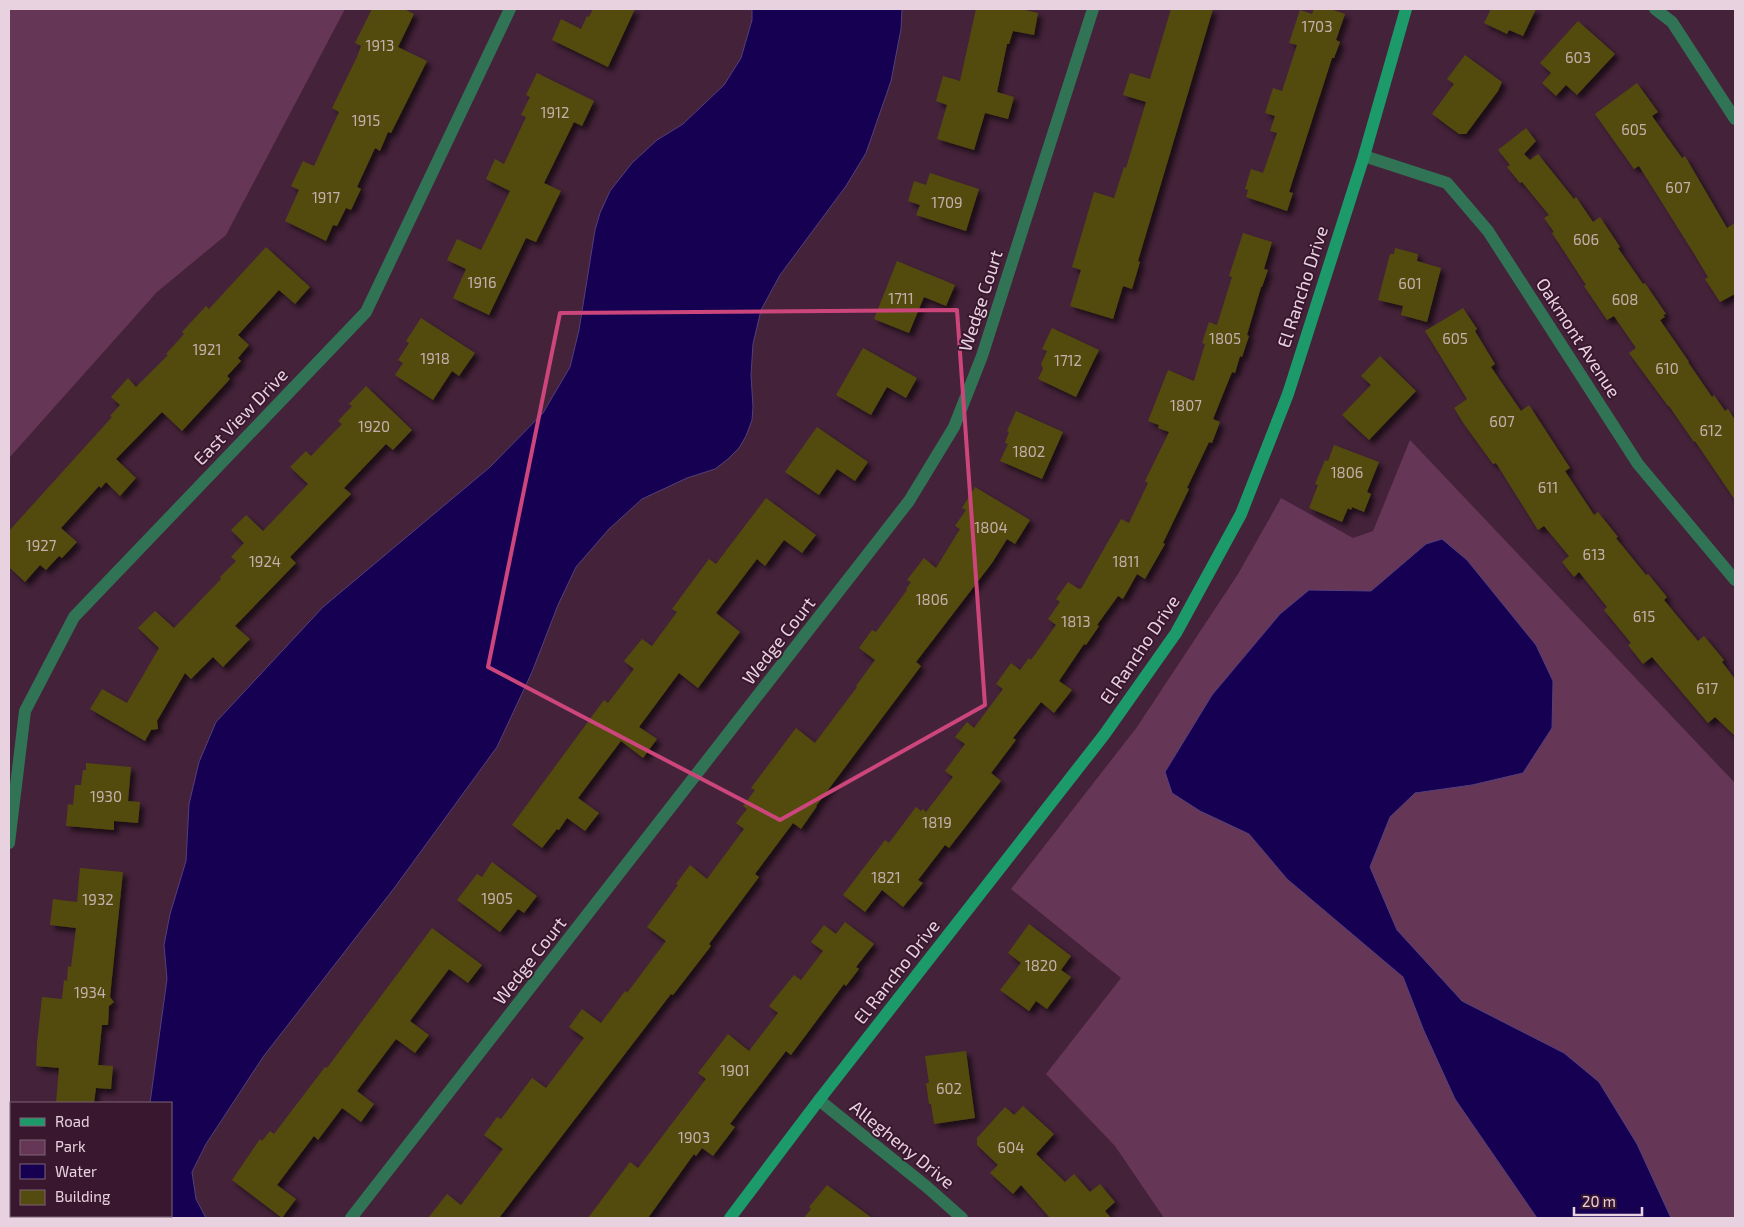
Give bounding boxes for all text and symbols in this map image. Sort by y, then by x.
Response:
house number: 1703 [1301,17,1333,35]
house number: 1913 [366,36,394,54]
house number: 603 [1565,48,1591,66]
house number: 1912 [541,103,569,121]
house number: 1915 [352,111,380,129]
house number: 605 [1621,120,1647,138]
house number: 607 [1665,178,1691,196]
house number: 1917 [312,188,340,206]
house number: 1709 [931,193,963,211]
street label: El Rancho Drive [1272,223,1332,350]
house number: 606 [1573,230,1599,248]
street label: Wedge Court [953,247,1007,354]
house number: 1916 [467,273,497,291]
street label: Oakmont Avenue [1532,273,1626,401]
house number: 601 [1398,274,1422,292]
house number: 1711 [888,289,914,307]
house number: 608 [1612,290,1638,308]
house number: 1805 [1209,329,1241,347]
house number: 605 [1442,329,1468,347]
house number: 1921 [193,340,221,358]
house number: 1918 [420,349,450,367]
house number: 1712 [1054,351,1082,369]
house number: 610 [1655,359,1679,377]
street label: East View Drive [189,363,292,469]
house number: 1807 [1170,396,1202,414]
house number: 607 [1489,412,1515,430]
house number: 1920 [358,417,390,435]
house number: 612 [1700,421,1722,439]
house number: 1802 [1013,442,1045,460]
house number: 1806 [1331,463,1363,481]
house number: 611 [1538,478,1558,496]
house number: 1804 [974,518,1008,536]
house number: 1927 [26,536,57,554]
house number: 613 [1583,545,1605,563]
house number: 1924 [249,552,281,570]
house number: 1811 [1112,552,1140,570]
house number: 1806 [916,590,948,608]
street label: El Rancho Drive [1095,591,1184,708]
street label: Wedge Court [737,592,819,689]
house number: 615 [1633,607,1655,625]
house number: 1813 [1061,612,1091,630]
house number: 617 [1696,679,1718,697]
house number: 1930 [90,787,122,805]
house number: 1819 [922,813,952,831]
house number: 1821 [871,868,901,886]
house number: 1905 [481,889,513,907]
house number: 1932 [82,890,114,908]
street label: Wedge Court [488,912,570,1009]
street label: El Rancho Drive [849,915,944,1028]
house number: 1820 [1025,956,1057,974]
house number: 1934 [74,983,106,1001]
house number: 1901 [720,1061,750,1079]
house number: 602 [936,1079,962,1097]
street label: Allegheny Drive [846,1095,959,1193]
legend [10,1102,172,1217]
text: Road [55,1112,90,1130]
house number: 1903 [678,1128,710,1146]
text: Park [55,1137,86,1155]
house number: 604 [998,1138,1024,1156]
text: Water [55,1162,97,1180]
scale bar [1574,1184,1642,1216]
text: Building [55,1187,111,1205]
text: 20 m [1582,1192,1616,1210]

